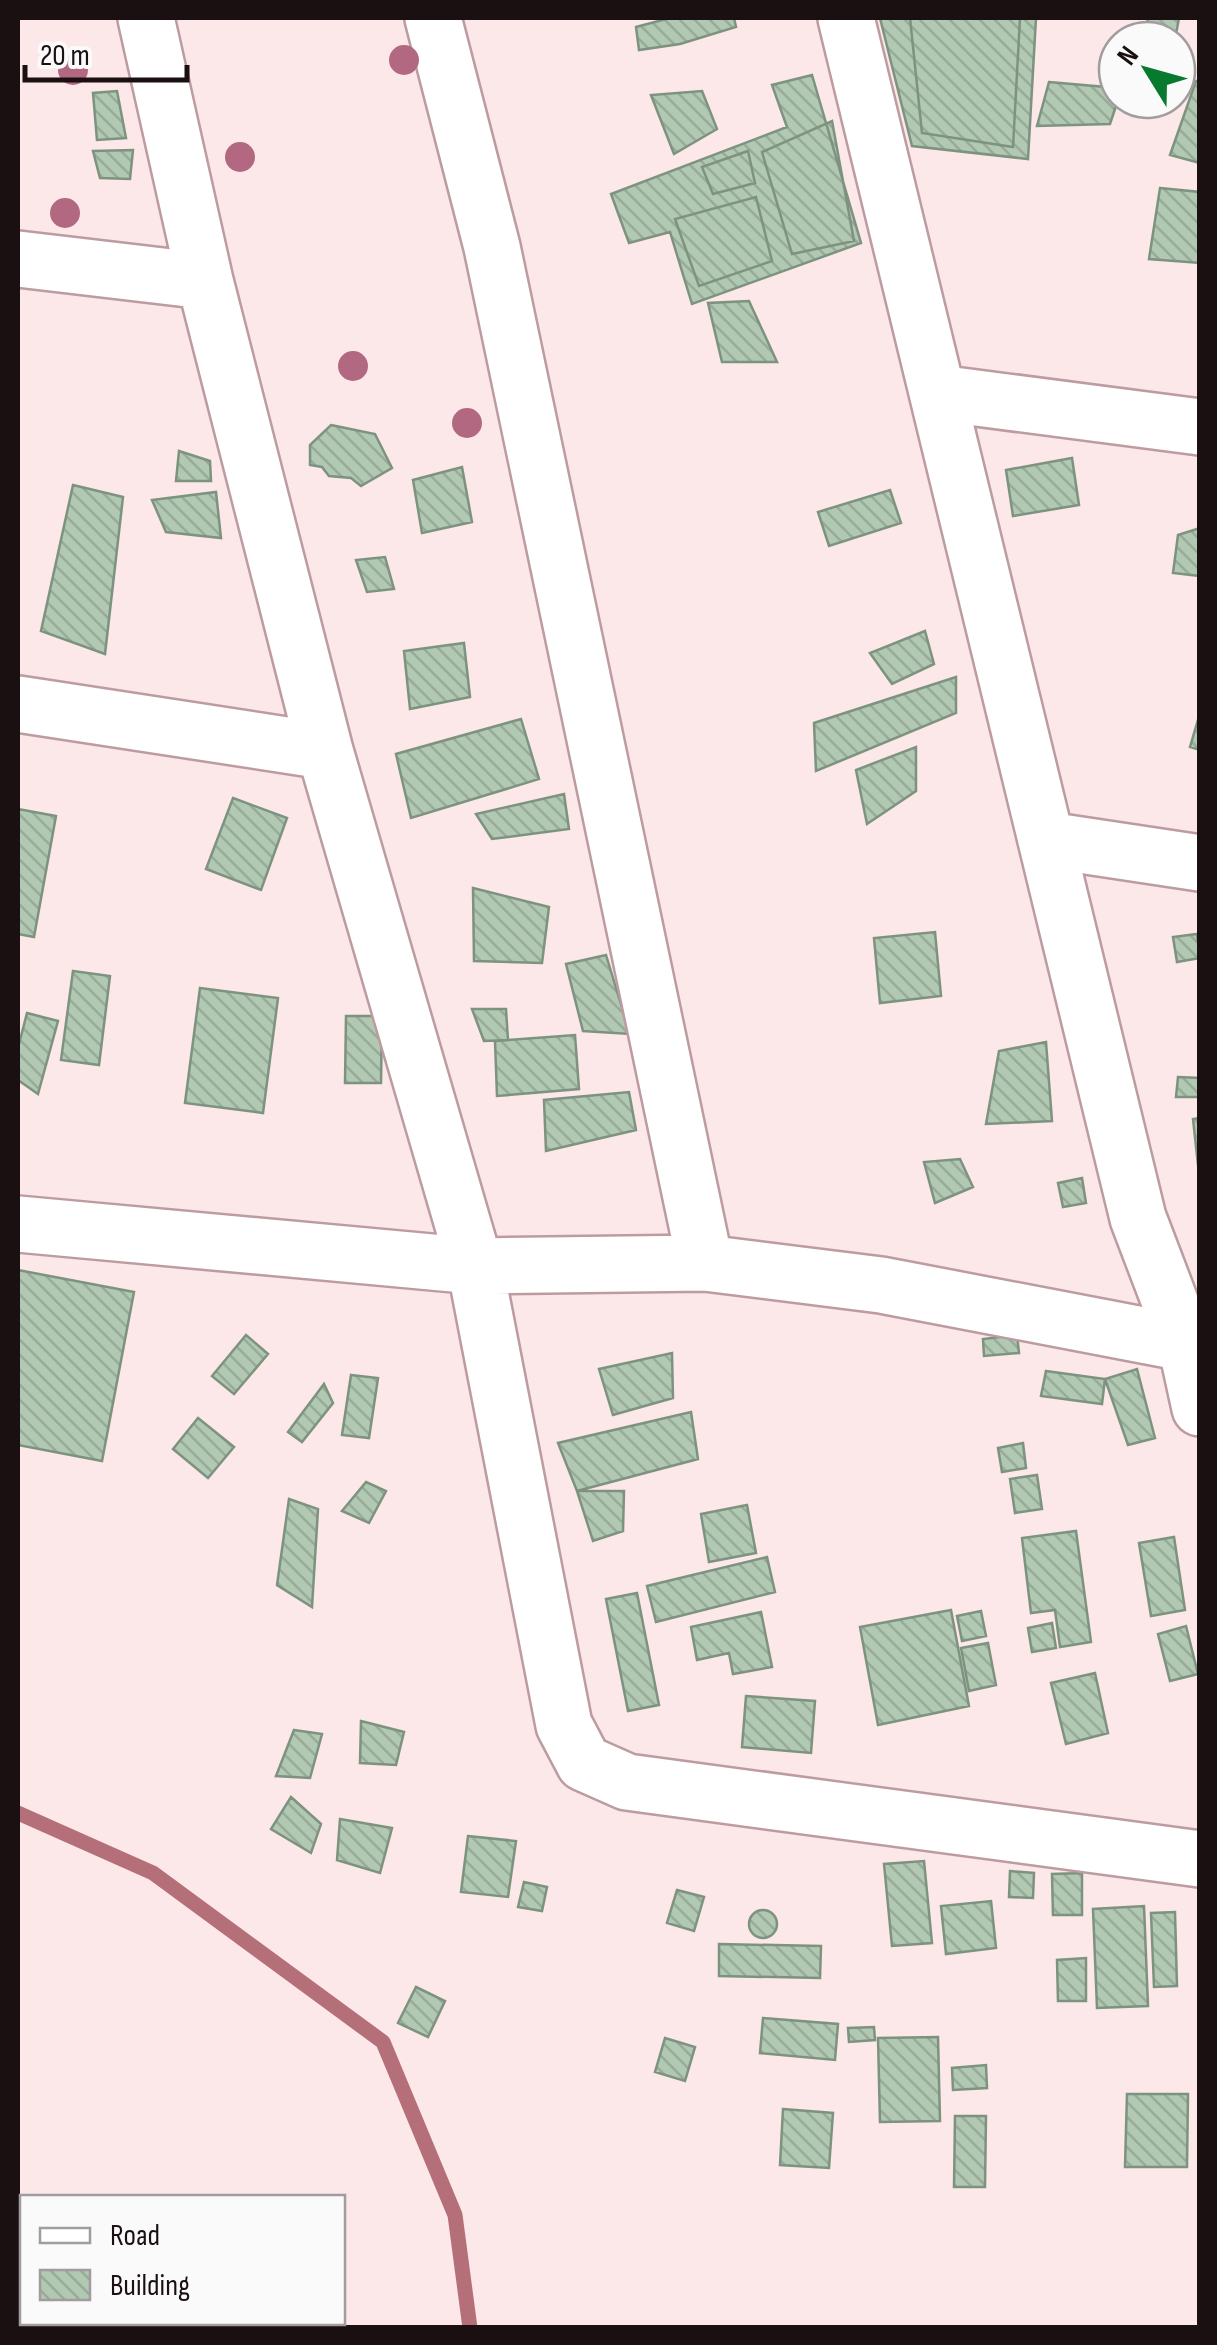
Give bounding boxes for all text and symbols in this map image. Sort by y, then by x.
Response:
scale bar [25,20,188,82]
north arrow [1097,20,1197,120]
text: 20 m [40,38,90,74]
text: N [1111,40,1146,72]
legend [20,2195,345,2325]
text: Road [110,2218,160,2254]
text: Building [110,2268,190,2304]

